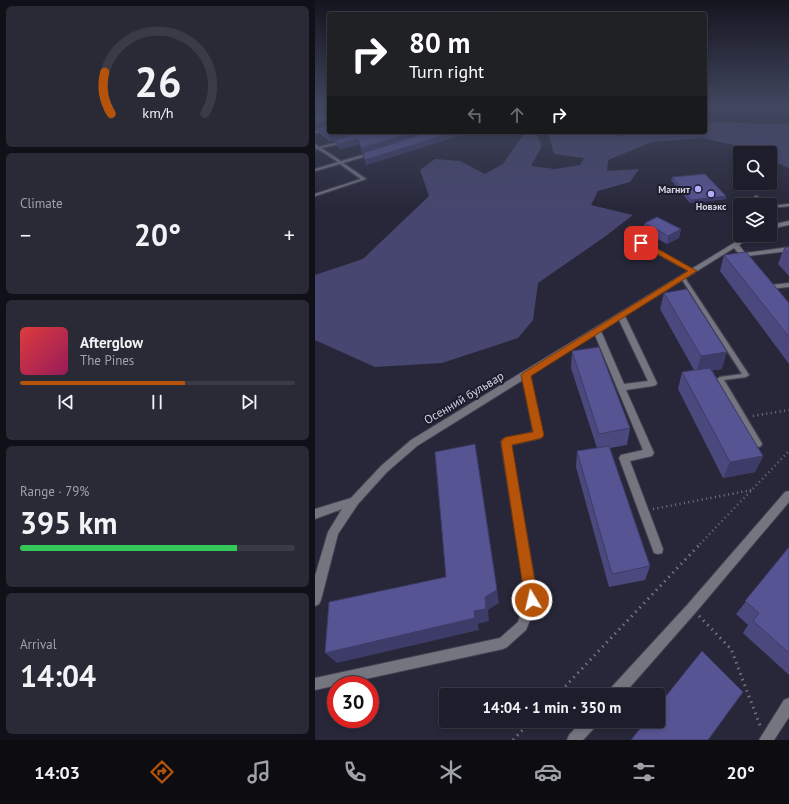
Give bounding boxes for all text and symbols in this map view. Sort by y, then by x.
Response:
text: 80 m [409,24,470,61]
icon: right [343,28,395,80]
text: 26 [134,55,181,108]
text: Turn right [409,60,484,83]
text: km/h [142,103,173,122]
icon: left [464,104,486,126]
icon: ahead [506,104,528,126]
icon: right [548,104,570,126]
map controls [733,146,777,242]
button: search [733,146,777,190]
place label: Магнит [658,183,691,196]
marker: Магнит [693,184,703,194]
marker: Новэкс [706,189,716,199]
text: Climate [20,195,63,212]
button: layers [733,198,777,242]
place label: Новэкс [696,200,727,213]
text: 20° [134,215,181,254]
text: − [20,221,31,249]
text: + [284,221,295,249]
pin [624,226,658,260]
icon: arrive [630,232,652,254]
text: Afterglow [80,333,143,352]
text: The Pines [80,352,134,369]
street label: Осенний бульвар [421,368,506,427]
icon: previous [55,391,77,413]
icon: pause [146,391,168,413]
icon: next [238,391,260,413]
text: Range · 79% [20,483,89,500]
text: 395 km [20,503,118,542]
position arrow [511,579,553,621]
text: Arrival [20,636,56,653]
text: 14:04 [20,656,96,695]
speed limit sign: 30 [327,676,379,728]
text: 14:04 · 1 min · 350 m [483,698,621,717]
icon: directions [148,758,176,786]
icon: music [245,758,273,786]
icon: phone [341,758,369,786]
icon: climate [437,758,465,786]
icon: car [534,758,562,786]
icon: filters [630,758,658,786]
text: 14:03 [34,761,80,784]
text: 20° [726,761,755,784]

